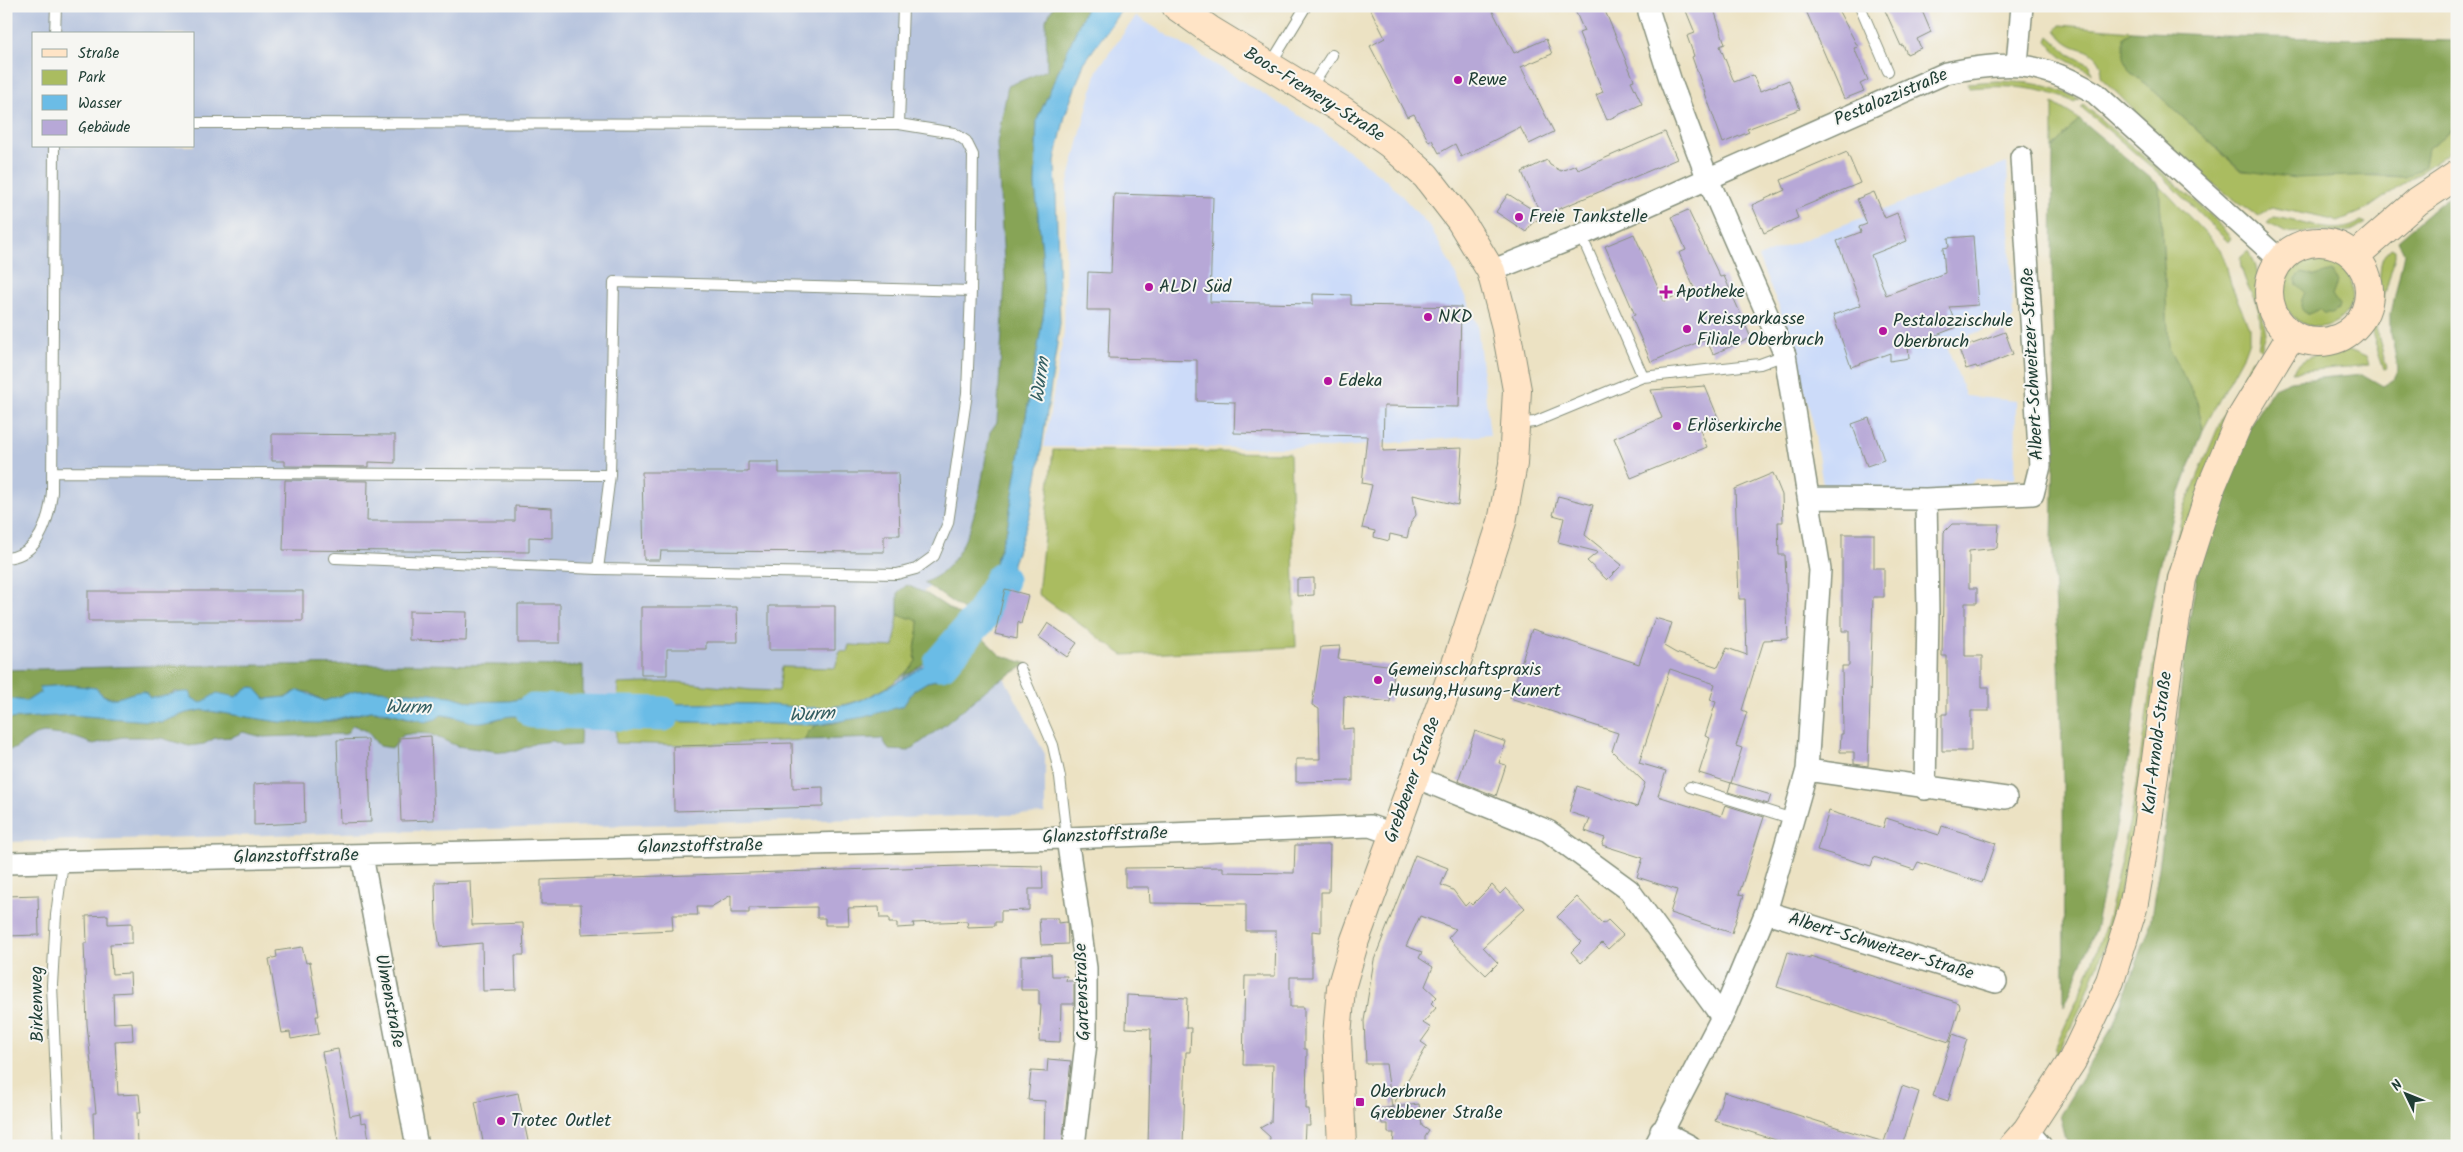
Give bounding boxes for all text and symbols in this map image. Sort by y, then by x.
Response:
legend [32,32,195,148]
street label: Boos-Fremery-Straße [1238,40,1390,150]
text: Straße [78,42,120,66]
street label: Pestalozzistraße [1830,61,1952,135]
text: Park [78,66,106,90]
place label: Rewe [1468,66,1507,95]
marker: Rewe [1452,74,1464,86]
text: Wasser [78,92,122,116]
text: Gebäude [78,116,131,140]
place label: Freie Tankstelle [1529,203,1648,232]
marker: Freie Tankstelle [1513,211,1525,223]
street label: Albert-Schweitzer-Straße [2013,267,2053,461]
place label: ALDI Süd [1159,273,1232,302]
place label: Apotheke [1676,278,1745,307]
marker: ALDI Süd [1143,281,1155,293]
marker: Apotheke [1660,286,1672,298]
place label: NKD [1438,303,1473,332]
place label: Kreissparkasse Filiale Oberbruch [1697,305,1824,355]
place label: Pestalozzischule Oberbruch [1893,307,2013,357]
marker: NKD [1422,311,1434,323]
marker: Kreissparkasse Filiale Oberbruch [1681,323,1693,335]
marker: Pestalozzischule Oberbruch [1877,325,1889,337]
water label: Wurm [1023,354,1059,405]
place label: Edeka [1338,367,1383,396]
marker: Edeka [1322,375,1334,387]
place label: Erlöserkirche [1687,412,1782,441]
marker: Erlöserkirche [1671,420,1683,432]
place label: Gemeinschaftspraxis Husung,Husung-Kunert [1388,656,1562,706]
street label: Karl-Arnold-Straße [2135,670,2181,816]
marker: Gemeinschaftspraxis Husung,Husung-Kunert [1372,674,1384,686]
water label: Wurm [385,693,433,723]
water label: Wurm [789,699,837,731]
street label: Grebbener Straße [1377,713,1449,847]
street label: Glanzstoffstraße [1042,819,1168,853]
street label: Glanzstoffstraße [637,831,763,863]
street label: Glanzstoffstraße [233,841,359,873]
street label: Albert-Schweitzer-Straße [1785,905,1977,989]
street label: Gartenstraße [1067,943,1099,1041]
street label: Ulmenstraße [366,952,412,1050]
street label: Birkenweg [23,965,53,1043]
north arrow [2380,1070,2430,1120]
text: N [2386,1075,2408,1097]
place label: Oberbruch Grebbener Straße [1370,1078,1502,1128]
marker: Oberbruch Grebbener Straße [1354,1096,1366,1108]
place label: Trotec Outlet [511,1107,612,1136]
marker: Trotec Outlet [495,1115,507,1127]

